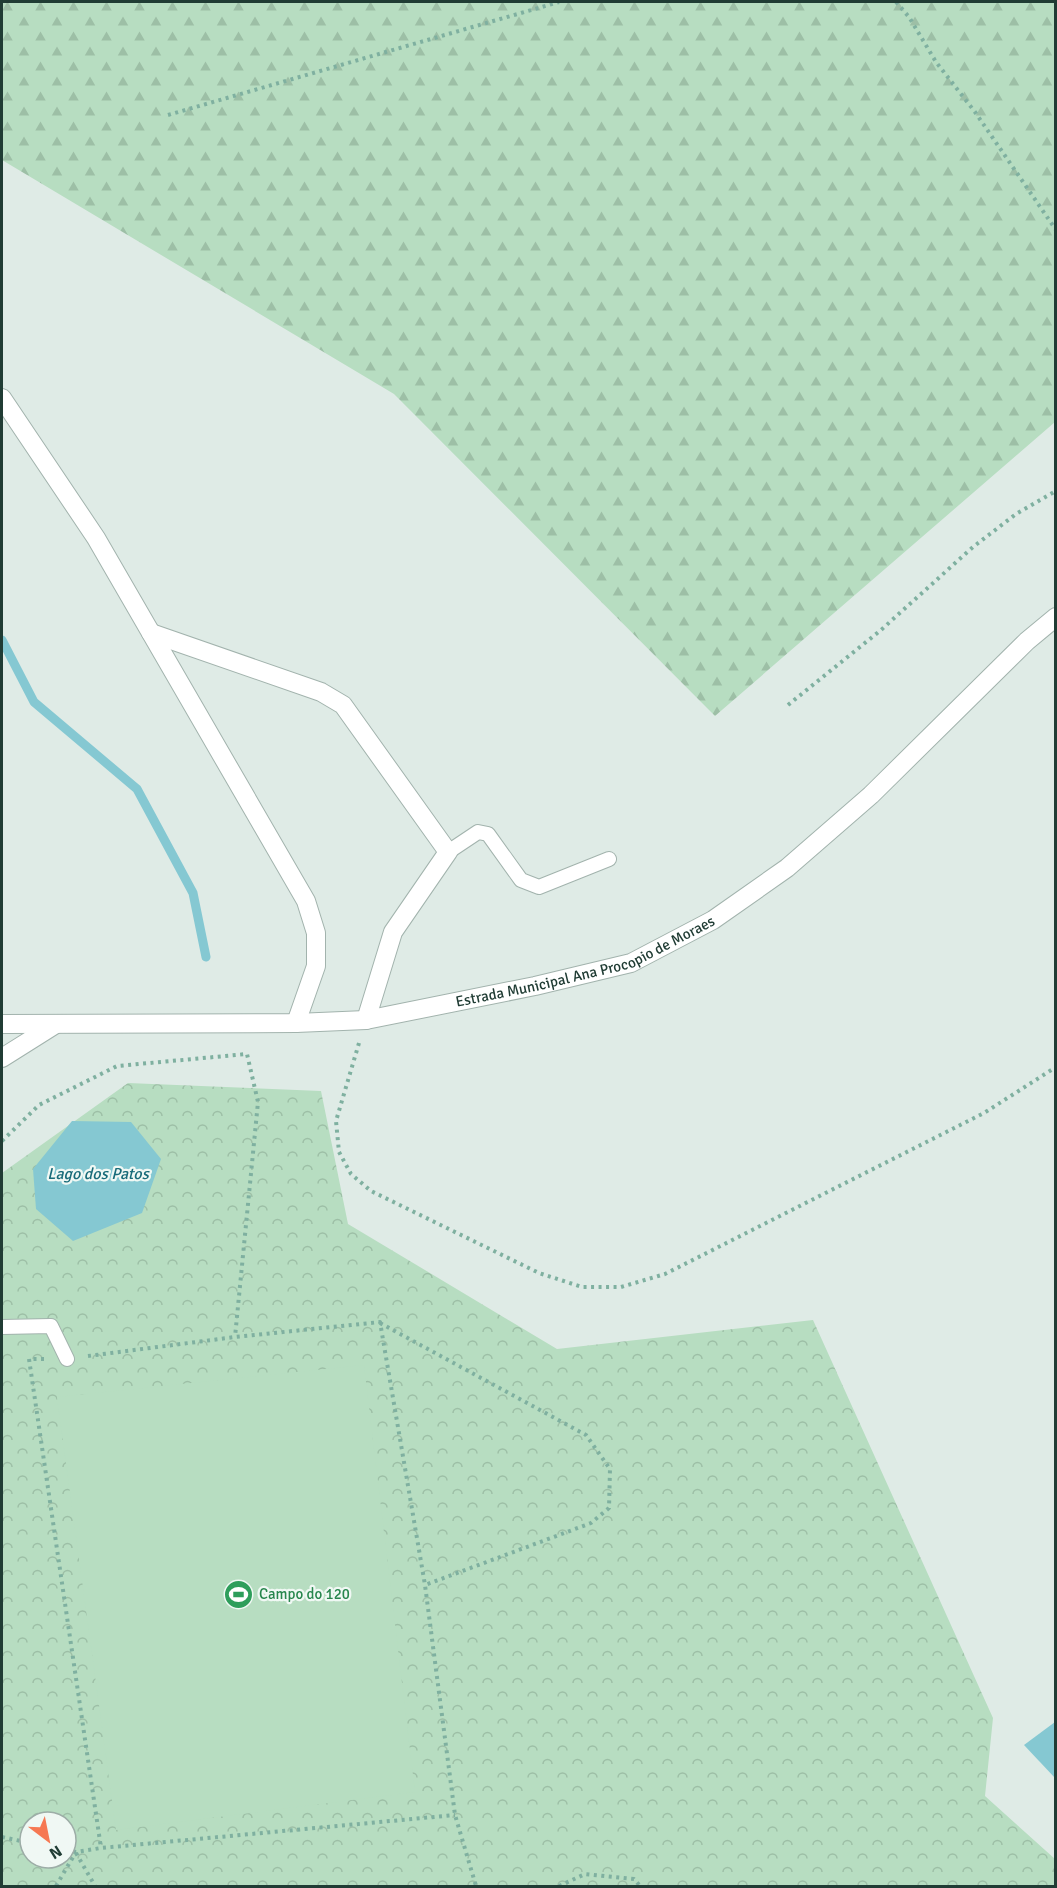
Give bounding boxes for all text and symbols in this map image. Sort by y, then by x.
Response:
street label: Estrada Municipal Ana Procopio de Moraes [454,912,718,1011]
water label: Lago dos Patos [47,1164,151,1184]
sports icon: Campo do 120 [222,1578,254,1610]
place label: Campo do 120 [259,1585,350,1603]
north arrow [18,1810,78,1870]
text: N [45,1840,65,1863]

